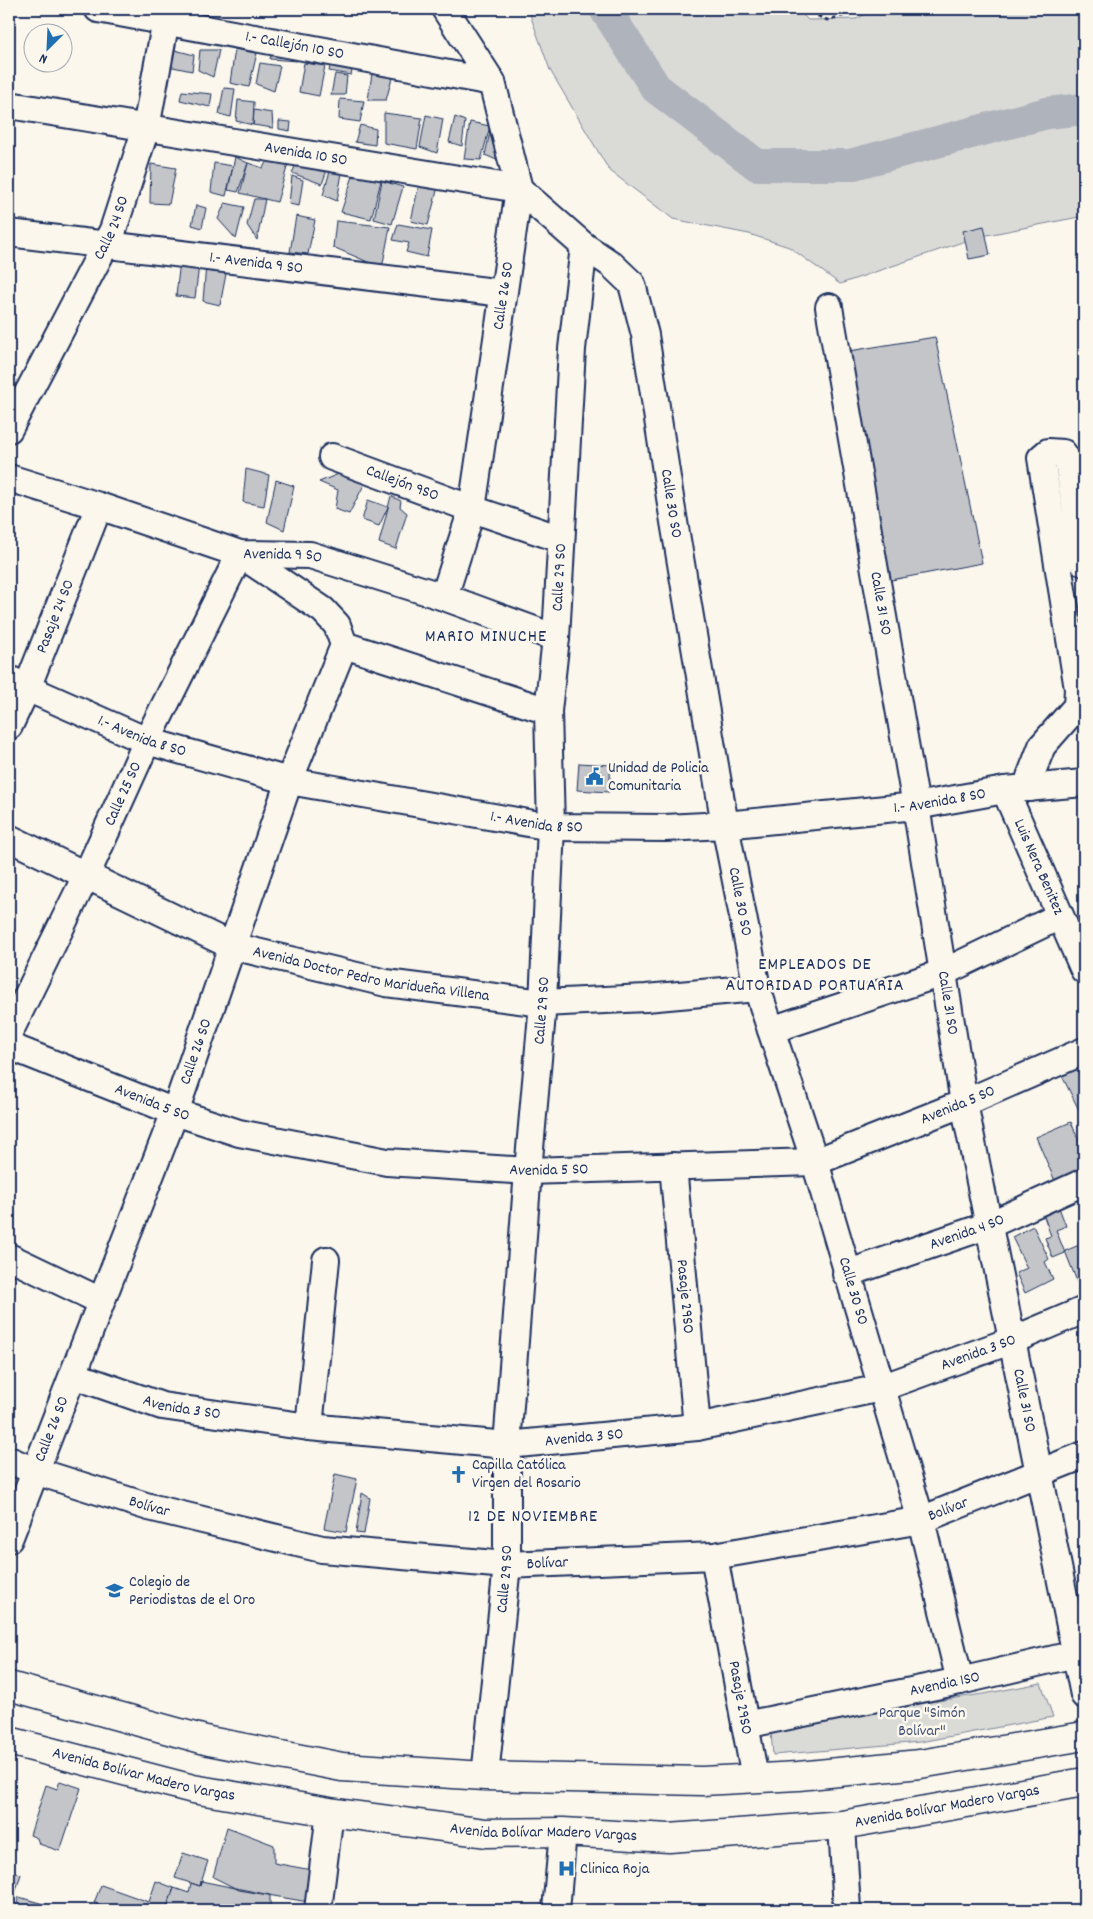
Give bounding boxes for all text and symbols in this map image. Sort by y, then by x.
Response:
north arrow [22,22,72,72]
street label: 1.- Callejón 10 SO [243,25,346,66]
text: N [36,47,51,69]
street label: Avenida 10 SO [263,136,349,172]
street label: Calle 24 SO [88,193,135,264]
street label: 1.- Avenida 9 SO [208,246,304,280]
street label: Calle 26 SO [487,260,520,331]
street label: Callejón 9SO [363,459,442,507]
street label: Calle 30 SO [654,468,688,540]
street label: Avenida 9 SO [243,543,325,570]
street label: Calle 29 SO [546,543,573,612]
street label: Calle 31 SO [864,570,898,637]
street label: Pasaje 24 SO [30,576,80,657]
district label: MARIO MINUCHE [425,625,547,650]
street label: 1.- Avenida 8 SO [94,709,189,763]
place label: Unidad de Policia Comunitaria [608,757,709,798]
street label: Calle 25 SO [99,758,148,830]
public building icon: Unidad de Policia Comunitaria [584,767,604,787]
street label: 1.- Avenida 8 SO [893,782,988,820]
street label: 1.- Avenida 8 SO [488,805,583,839]
street label: Luis Nera Benitez [1008,815,1070,919]
street label: Calle 30 SO [722,865,758,938]
street label: Avenida Doctor Pedro Maridueña Villena [251,940,491,1008]
district label: EMPLEADOS DE AUTORIDAD PORTUARIA [725,953,905,999]
street label: Calle 31 SO [931,969,964,1036]
street label: Calle 29 SO [528,976,556,1045]
street label: Calle 26 SO [174,1015,218,1088]
street label: Avenida 5 SO [111,1078,193,1128]
street label: Avenida 5 SO [917,1079,999,1131]
street label: Avenida 5 SO [509,1158,589,1183]
street label: Avenida 4 SO [926,1208,1008,1256]
street label: Calle 30 SO [832,1254,874,1328]
street label: Pasaje 29SO [670,1258,700,1335]
street label: Avenida 3 SO [937,1328,1019,1377]
street label: Calle 31 SO [1007,1367,1042,1434]
street label: Avenida 3 SO [140,1389,222,1426]
street label: Calle 26 SO [29,1393,75,1465]
street label: Avenida 3 SO [544,1423,624,1453]
place label: Capilla Católica Virgen del Rosario [472,1454,581,1495]
church icon: Capilla Católica Virgen del Rosario [448,1464,468,1484]
street label: Bolívar [126,1490,172,1523]
street label: Bolívar [925,1491,972,1528]
district label: 12 DE NOVIEMBRE [468,1505,598,1530]
street label: Calle 29 SO [491,1545,519,1614]
street label: Bolívar [526,1551,569,1576]
place label: Colegio de Periodistas de el Oro [129,1571,255,1612]
school or university icon: Colegio de Periodistas de el Oro [105,1581,125,1601]
street label: Pasaje 29SO [722,1659,758,1736]
street label: Avendia 1SO [908,1665,982,1703]
park label: Parque "Simón Bolívar" [879,1702,965,1743]
street label: Avenida Bolívar Madero Vargas [50,1741,237,1807]
street label: Avenida Bolívar Madero Vargas [853,1779,1042,1834]
street label: Avenida Bolívar Madero Vargas [449,1817,638,1848]
place label: Clinica Roja [580,1858,650,1881]
hospital icon: Clinica Roja [556,1859,576,1879]

